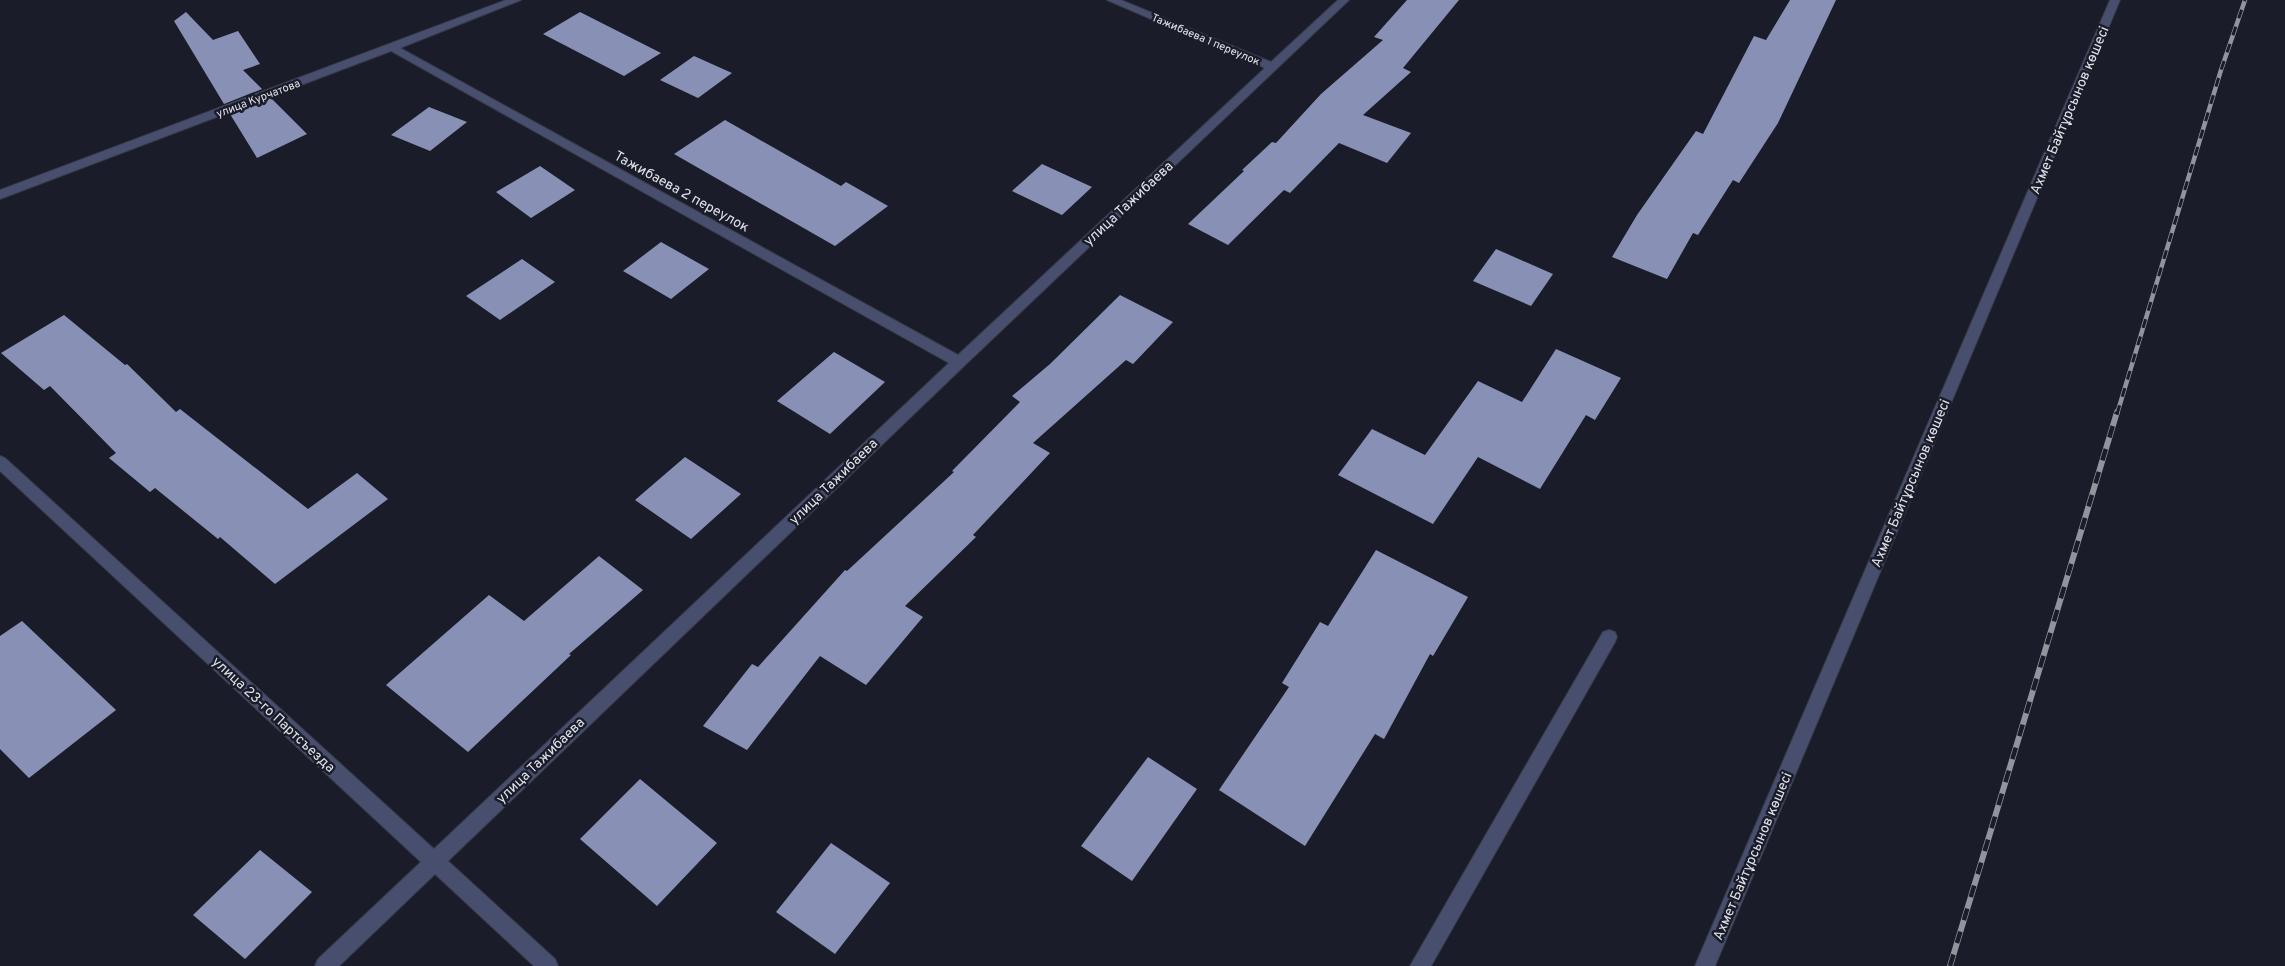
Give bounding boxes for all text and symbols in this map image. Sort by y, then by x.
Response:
street label: Тажибаева 1 переулок [1149,11,1262,69]
street label: Ахмет Байтұрсынов көшесі [2027,24,2114,197]
street label: улица Курчатова [214,76,302,121]
street label: Тажибаева 2 переулок [611,148,752,237]
street label: улица Тажибаева [1081,158,1177,250]
street label: Ахмет Байтұрсынов көшесі [1868,397,1955,570]
street label: улица Тажибаева [786,436,882,529]
street label: улица 23-го Партсъезда [208,654,338,777]
street label: улица Тажибаева [493,715,589,808]
street label: Ахмет Байтұрсынов көшесі [1710,770,1797,943]

